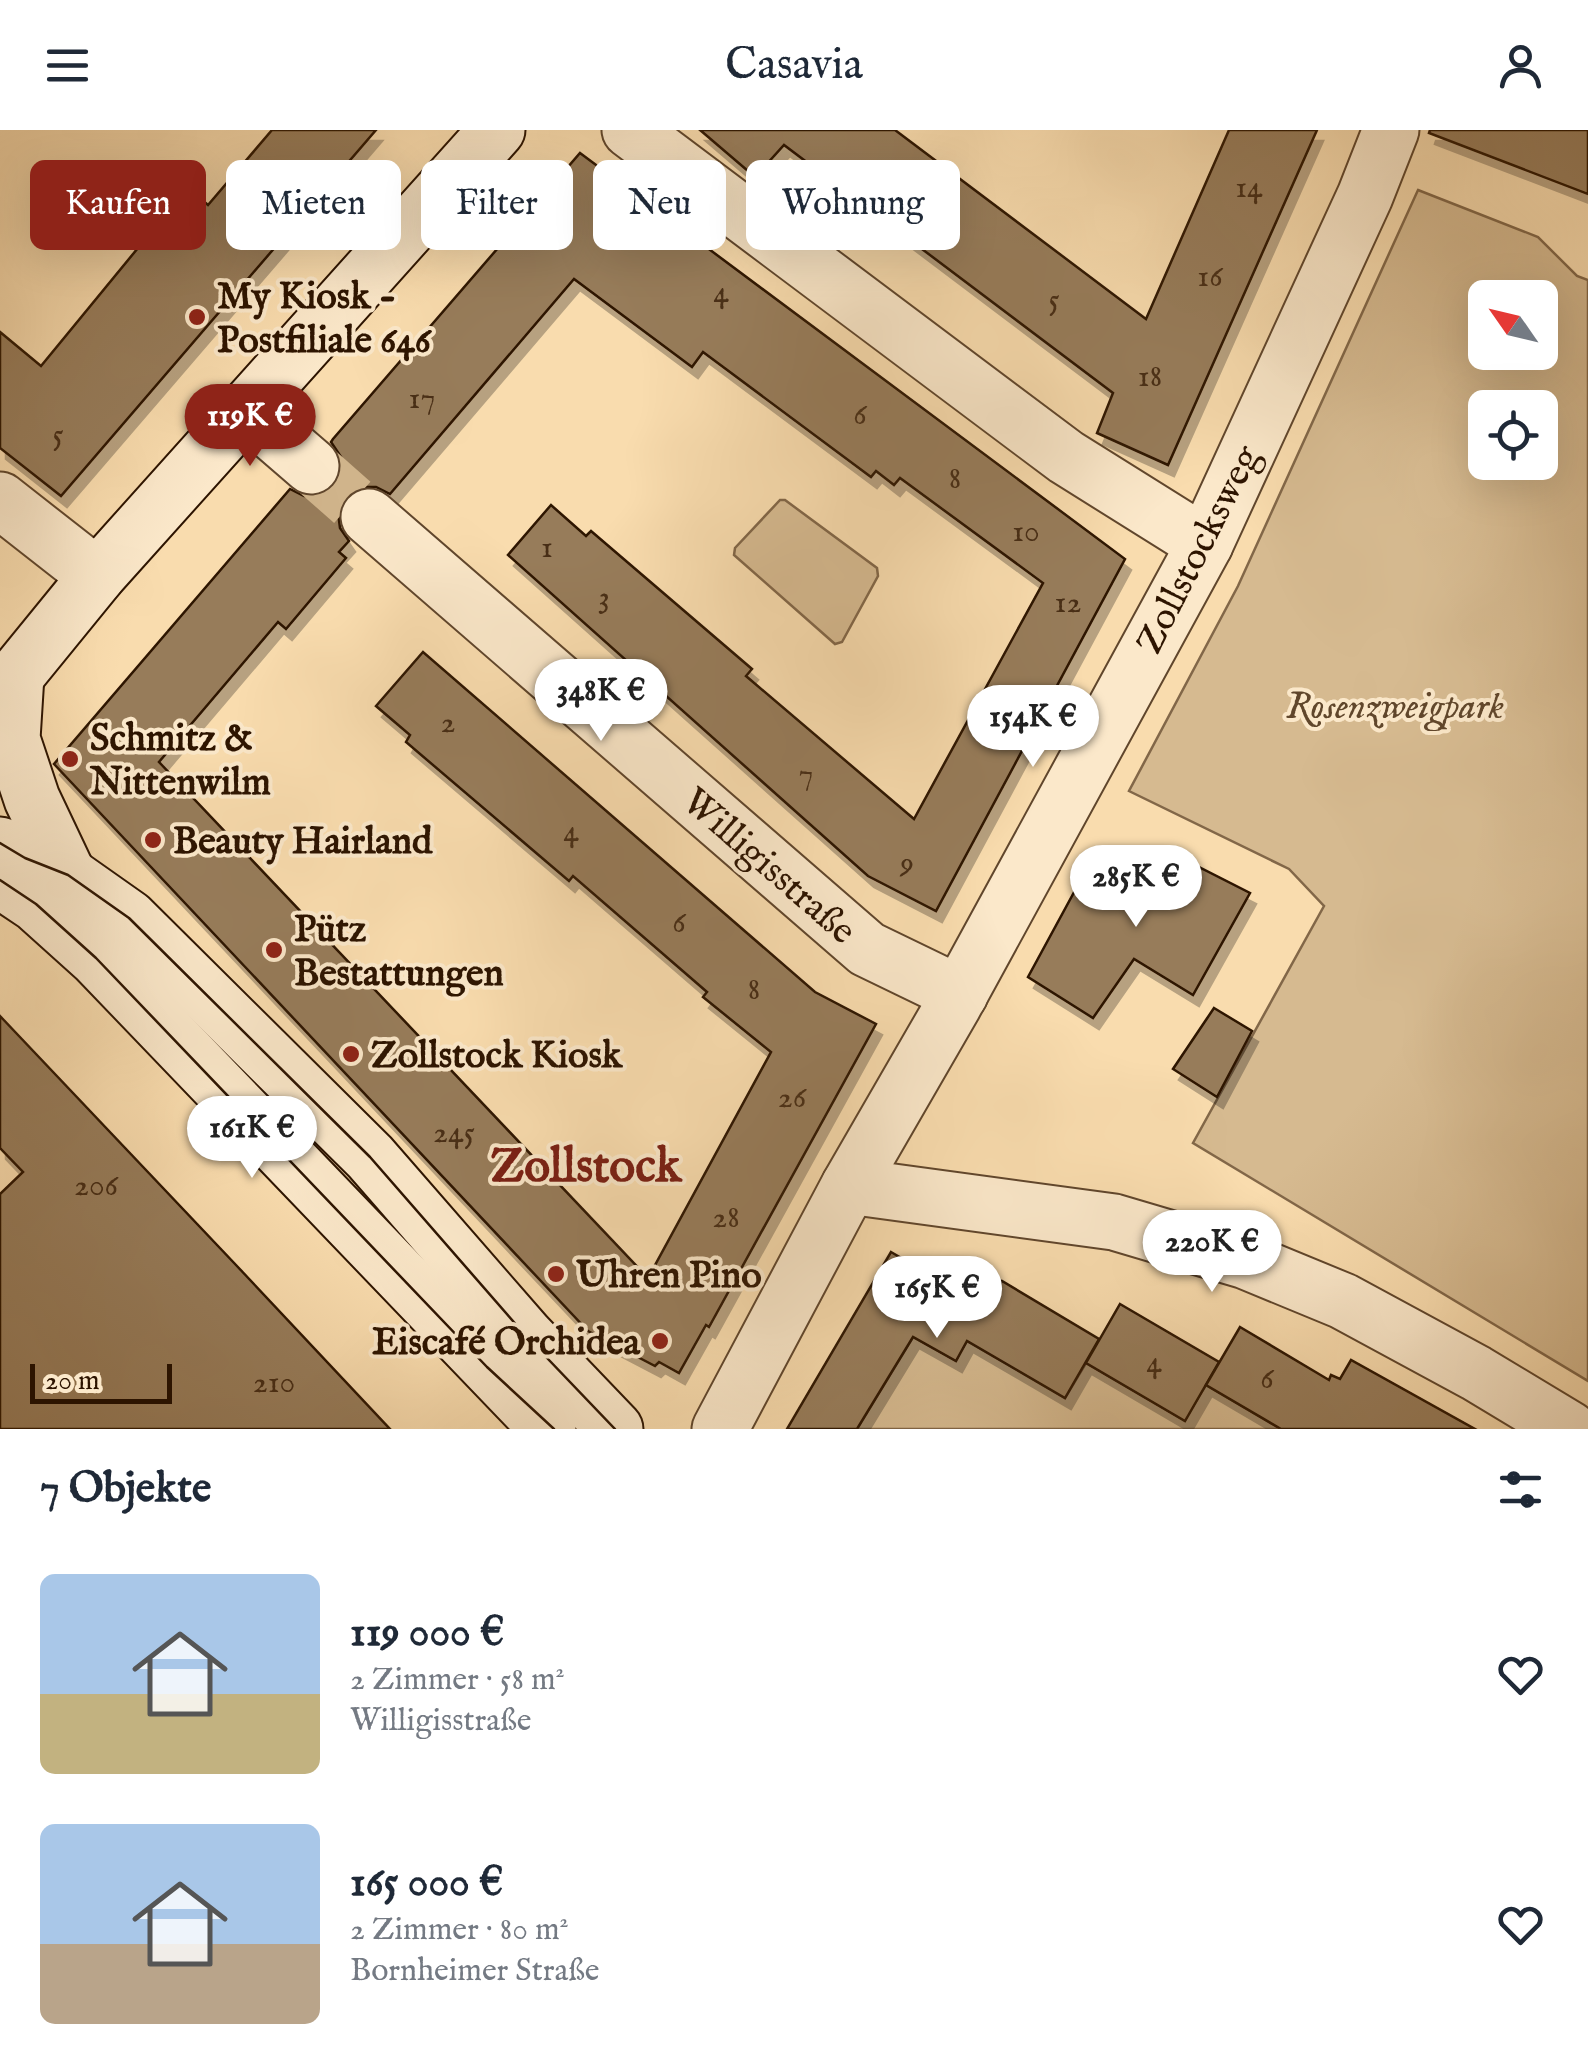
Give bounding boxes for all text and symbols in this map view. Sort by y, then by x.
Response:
text: Casavia [725,37,863,94]
icon: menu [40,38,95,93]
icon: person [1493,38,1548,93]
chip: Kaufen [30,160,206,250]
chip: Mieten [226,160,401,250]
chip: Filter [421,160,573,250]
chip: Neu [593,160,726,250]
chip: Wohnung [746,160,960,250]
house number: 14 [1235,168,1263,209]
house number: 16 [1197,257,1223,298]
house number: 4 [713,273,729,314]
place label: My Kiosk - Postfiliale 646 [217,274,433,366]
house number: 5 [1048,280,1060,321]
north arrow [1468,280,1558,370]
map controls [1468,280,1558,480]
marker: My Kiosk - Postfiliale 646 [186,306,208,328]
house number: 18 [1138,357,1162,398]
house number: 17 [409,379,435,420]
pin: 119K € [169,384,331,469]
button: locate [1468,390,1558,480]
house number: 6 [853,395,867,436]
text: 119K € [207,396,293,437]
house number: 5 [52,415,64,456]
street label: Zollstocksweg [1127,438,1273,663]
house number: 8 [949,459,961,500]
house number: 10 [1012,512,1040,553]
house number: 1 [541,528,553,569]
house number: 3 [598,578,610,619]
house number: 12 [1055,583,1081,624]
pin: 348K € [520,659,682,744]
text: 348K € [556,671,646,712]
park label: Rosenzweigpark [1286,684,1504,732]
pin: 154K € [952,685,1114,770]
text: 154K € [989,697,1077,738]
house number: 2 [440,703,456,744]
place label: Schmitz & Nittenwilm [89,716,271,808]
marker: Schmitz & Nittenwilm [59,748,81,770]
house number: 7 [799,755,813,796]
street label: Willigisstraße [671,779,865,956]
house number: 4 [563,812,579,853]
place label: Beauty Hairland [173,819,433,867]
marker: Beauty Hairland [142,829,164,851]
house number: 9 [899,844,914,885]
pin: 285K € [1055,845,1217,930]
text: 285K € [1092,857,1180,898]
house number: 6 [672,903,686,944]
place label: Pütz Bestattungen [294,907,504,999]
marker: Pütz Bestattungen [263,939,285,961]
house number: 8 [748,970,760,1011]
place label: Zollstock Kiosk [371,1033,624,1081]
marker: Zollstock Kiosk [340,1043,362,1065]
house number: 26 [778,1078,807,1119]
pin: 161K € [171,1096,333,1181]
text: 161K € [209,1108,295,1149]
house number: 245 [433,1113,475,1154]
district label: Zollstock [490,1138,683,1198]
house number: 206 [74,1166,119,1207]
house number: 28 [712,1198,740,1239]
pin: 220K € [1131,1210,1293,1295]
text: 220K € [1165,1222,1259,1263]
place label: Uhren Pino [576,1253,762,1301]
pin: 165K € [856,1256,1018,1341]
marker: Uhren Pino [545,1263,567,1285]
text: 165K € [894,1268,980,1309]
place label: Eiscafé Orchidea [372,1320,641,1368]
marker: Eiscafé Orchidea [649,1330,671,1352]
house number: 4 [1146,1343,1162,1384]
scale bar [30,1359,172,1404]
house number: 6 [1260,1359,1274,1400]
house number: 210 [253,1363,295,1404]
text: 20 m [45,1364,100,1399]
icon: filters [1493,1462,1548,1517]
text: 7 Objekte [40,1463,211,1516]
text: 119 000 € [350,1607,504,1660]
icon: home [120,1614,240,1734]
icon: heart [1493,1647,1548,1702]
text: 2 Zimmer · 58 m² [350,1660,565,1701]
text: Willigisstraße [350,1701,531,1742]
text: 165 000 € [350,1857,503,1910]
icon: home [120,1864,240,1984]
icon: heart [1493,1897,1548,1952]
text: 2 Zimmer · 80 m² [350,1910,569,1951]
text: Bornheimer Straße [350,1951,600,1992]

